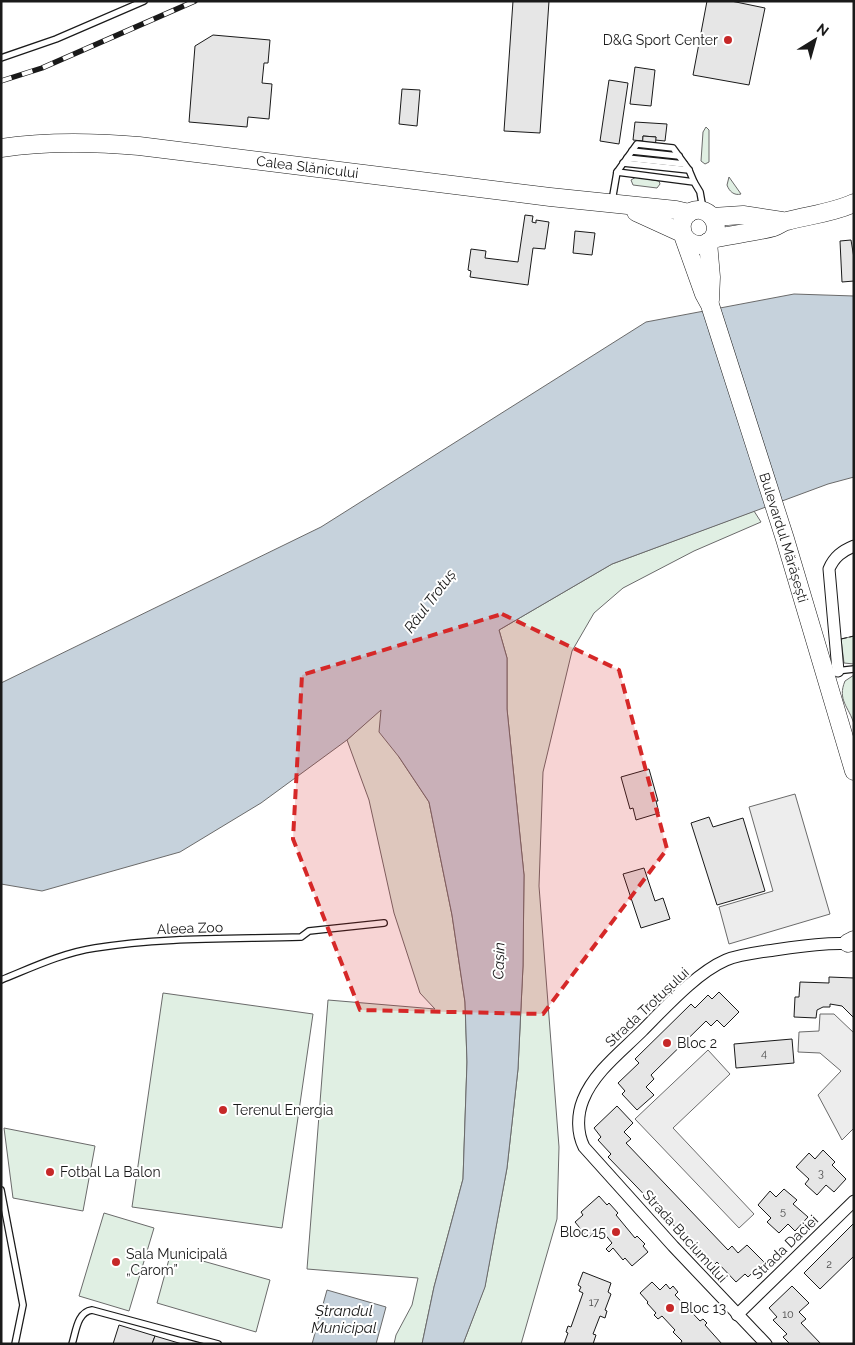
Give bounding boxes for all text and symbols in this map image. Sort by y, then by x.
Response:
north arrow [790,15,840,65]
text: N [814,20,832,39]
place label: D&G Sport Center [603,32,718,48]
marker: D&G Sport Center [722,34,734,46]
street label: Calea Slănicului [255,153,359,181]
street label: Bulevardul Mărășești [756,471,811,604]
water label: Râul Trotuș [400,566,460,636]
street label: Aleea Zoo [157,919,223,937]
water label: Cașin [489,942,509,980]
street label: Strada Trotușului [602,964,692,1050]
place label: Bloc 2 [677,1035,717,1051]
marker: Bloc 2 [661,1037,673,1049]
house number: 4 [761,1047,767,1060]
place label: Terenul Energia [233,1102,333,1118]
marker: Terenul Energia [217,1104,229,1116]
place label: Fotbal La Balon [60,1164,161,1180]
marker: Fotbal La Balon [44,1166,56,1178]
house number: 3 [818,1167,824,1180]
street label: Strada Buciumului [639,1187,731,1285]
house number: 5 [780,1205,786,1218]
street label: Strada Daciei [749,1212,821,1282]
place label: Bloc 15 [560,1224,606,1240]
marker: Bloc 15 [610,1226,622,1238]
place label: Sala Municipală „Carom” [126,1246,227,1278]
marker: Sala Municipală „Carom” [110,1256,122,1268]
house number: 2 [826,1258,832,1271]
house number: 17 [589,1296,599,1309]
place label: Bloc 13 [680,1300,726,1316]
water label: Ștrandul Municipal [311,1302,377,1337]
marker: Bloc 13 [664,1302,676,1314]
house number: 10 [782,1308,794,1321]

